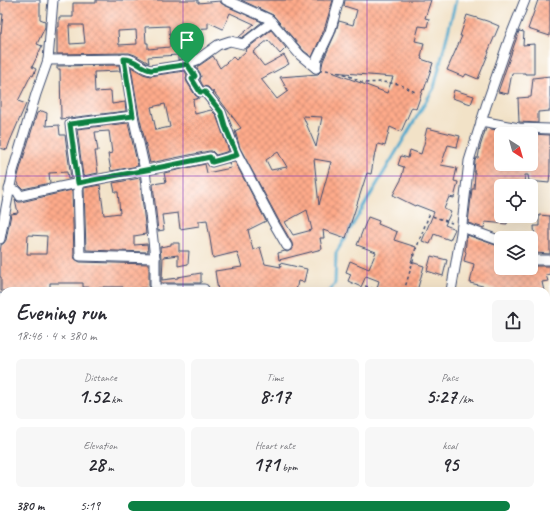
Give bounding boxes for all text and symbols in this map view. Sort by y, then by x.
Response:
pin [170,23,204,64]
icon: arrive [176,29,198,51]
north arrow [494,127,538,171]
map controls [494,127,538,275]
button: locate [494,179,538,223]
button: layers [494,231,538,275]
text: Evening run [16,299,106,327]
button: share [492,300,534,342]
text: 18:46 · 4 × 380 m [16,328,97,344]
text: Distance [84,370,117,384]
text: Time [267,370,283,384]
text: Pace [441,370,458,384]
text: 1.52 [78,384,109,409]
text: 8:17 [260,384,290,409]
text: 5:27 [426,384,456,409]
text: km [109,392,122,406]
text: /km [456,392,473,406]
text: Elevation [83,438,117,452]
text: Heart rate [255,438,295,452]
text: kcal [442,438,457,452]
text: 28 [87,452,105,477]
text: 171 [253,452,280,477]
text: 95 [441,452,458,477]
text: m [105,460,114,474]
text: bpm [280,460,297,474]
text: 380 m [16,498,44,514]
text: 5:19 [80,498,100,514]

